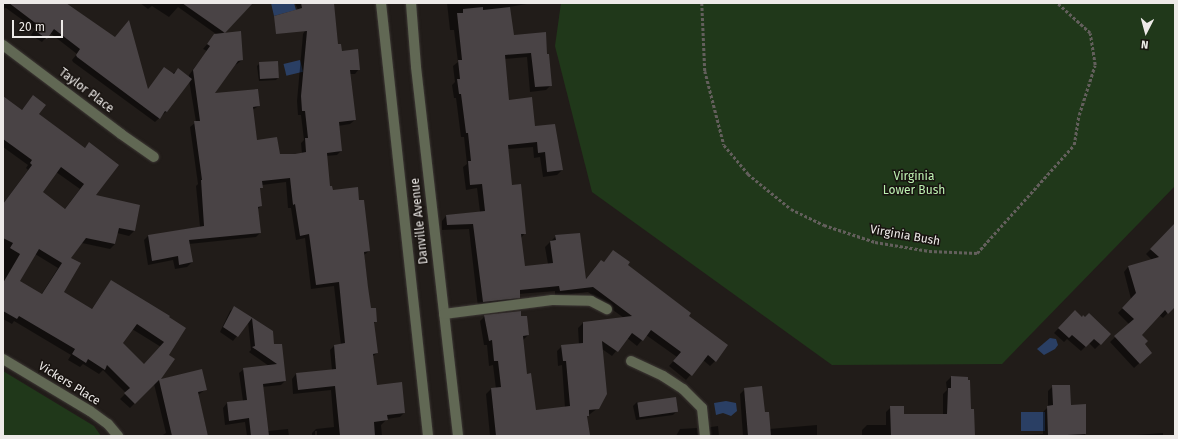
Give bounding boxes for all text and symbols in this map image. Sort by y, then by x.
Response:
scale bar [14,12,65,38]
north arrow [1126,12,1166,52]
text: 20 m [19,20,45,34]
text: N [1140,38,1149,51]
street label: Taylor Place [56,66,116,116]
park label: Virginia Lower Bush [883,170,945,198]
street label: Danville Avenue [408,177,432,265]
street label: Virginia Bush [869,223,941,249]
street label: Vickers Place [35,359,103,409]

